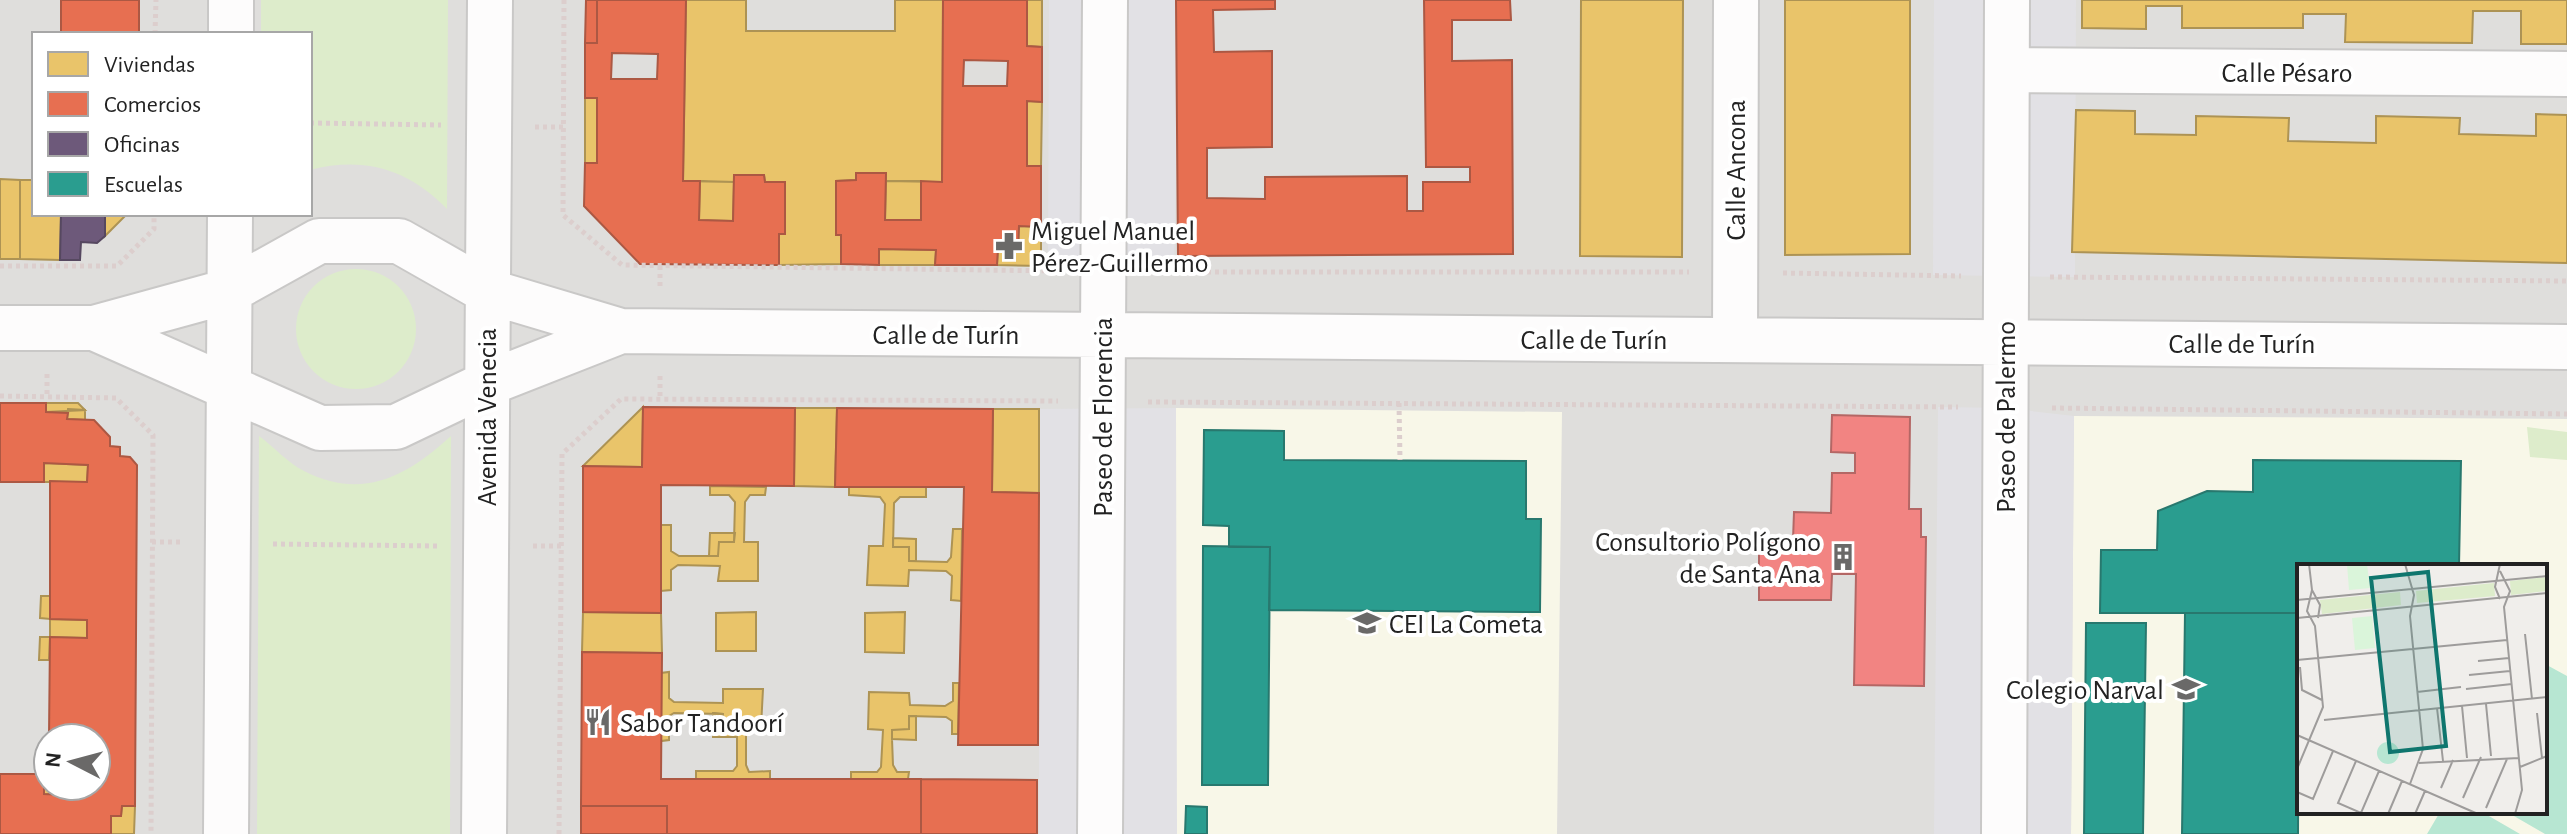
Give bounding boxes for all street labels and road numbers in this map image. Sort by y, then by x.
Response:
street label: Calle Pésaro [2222,60,2352,88]
street label: Calle Ancona [1723,100,1751,240]
street label: Paseo de Florencia [1090,317,1118,517]
street label: Paseo de Palermo [1993,321,2021,513]
street label: Calle de Turín [873,322,1019,350]
street label: Calle de Turín [1521,327,1667,355]
street label: Avenida Venecia [474,328,502,506]
street label: Calle de Turín [2169,331,2315,359]

